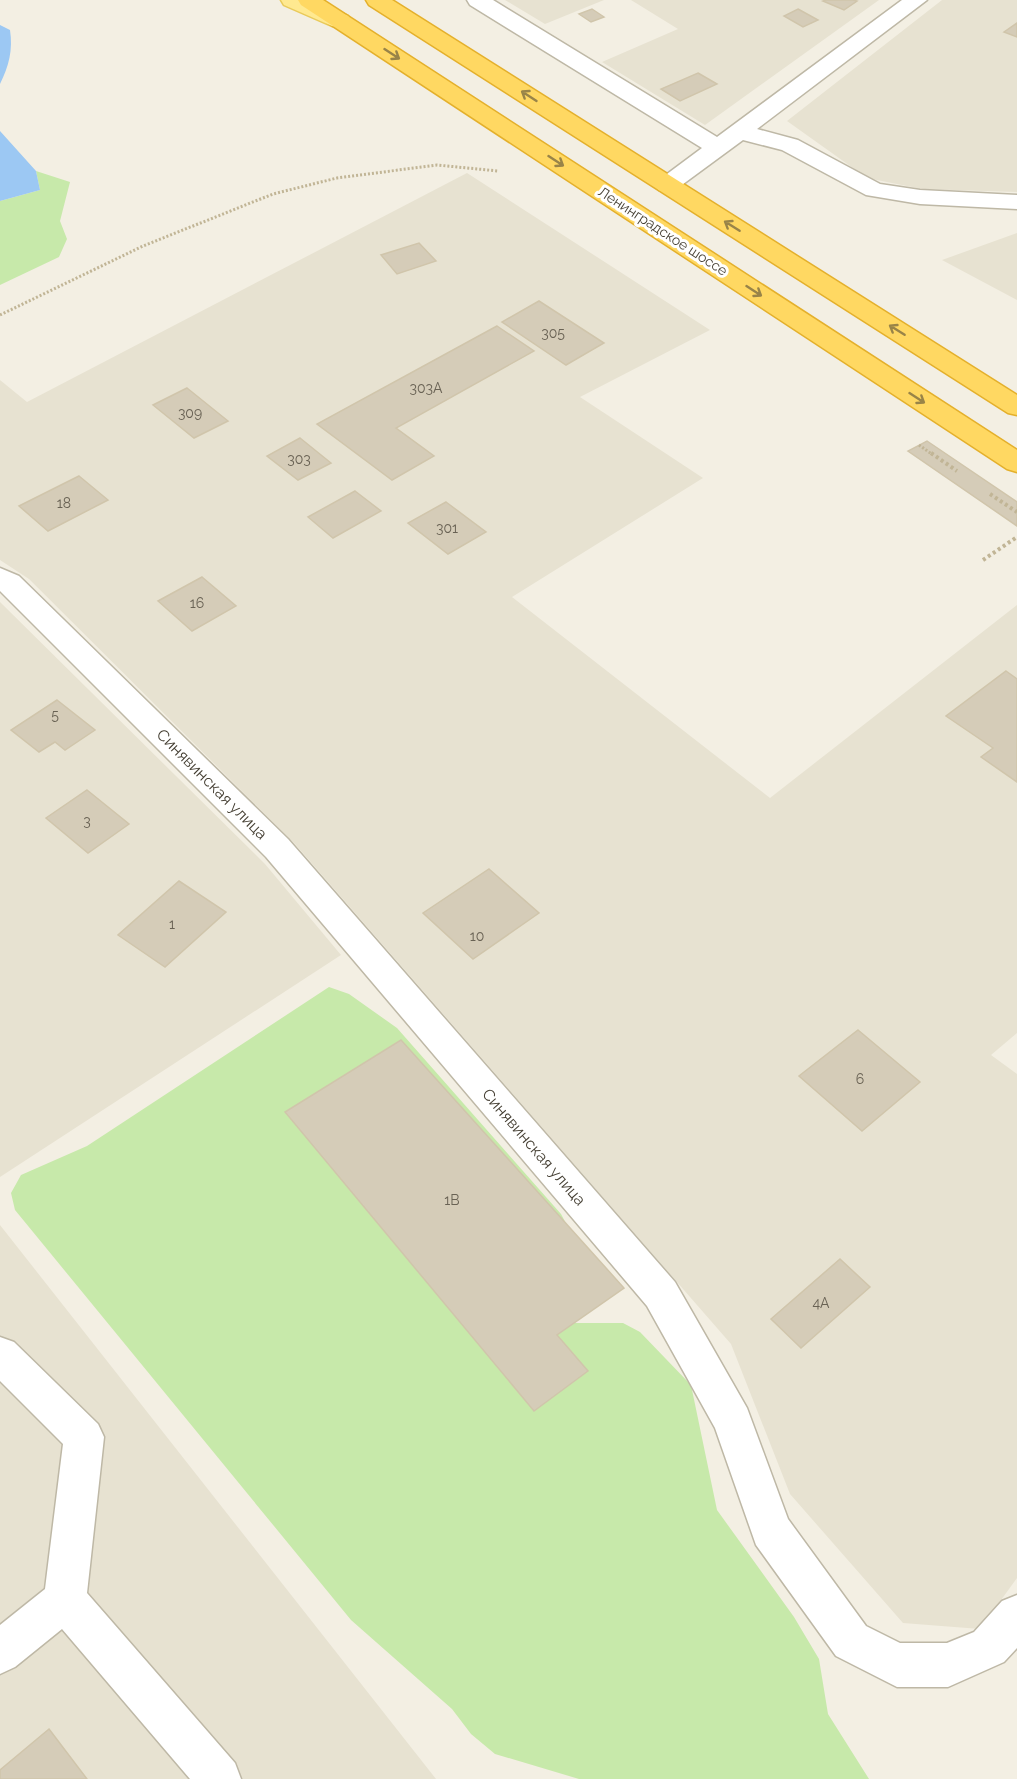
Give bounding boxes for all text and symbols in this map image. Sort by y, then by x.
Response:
one-way arrow [384,48,401,61]
one-way arrow [521,90,538,102]
one-way arrow [547,155,563,167]
street label: Ленинградское шоссе [595,183,731,279]
one-way arrow [724,220,741,232]
one-way arrow [745,285,762,297]
one-way arrow [889,324,906,336]
house number: 305 [541,325,565,341]
house number: 303А [410,380,443,396]
one-way arrow [908,392,925,404]
house number: 309 [178,405,202,421]
house number: 303 [287,451,311,467]
house number: 18 [57,495,71,511]
house number: 301 [436,520,458,536]
house number: 16 [190,595,204,611]
house number: 5 [51,707,59,723]
street label: Синявинская улица [153,725,271,843]
house number: 3 [83,813,91,829]
house number: 1 [169,916,175,932]
house number: 10 [470,928,484,944]
house number: 6 [856,1071,864,1087]
street label: Синявинская улица [478,1085,590,1209]
house number: 1В [444,1192,460,1208]
house number: 4А [812,1295,830,1311]

